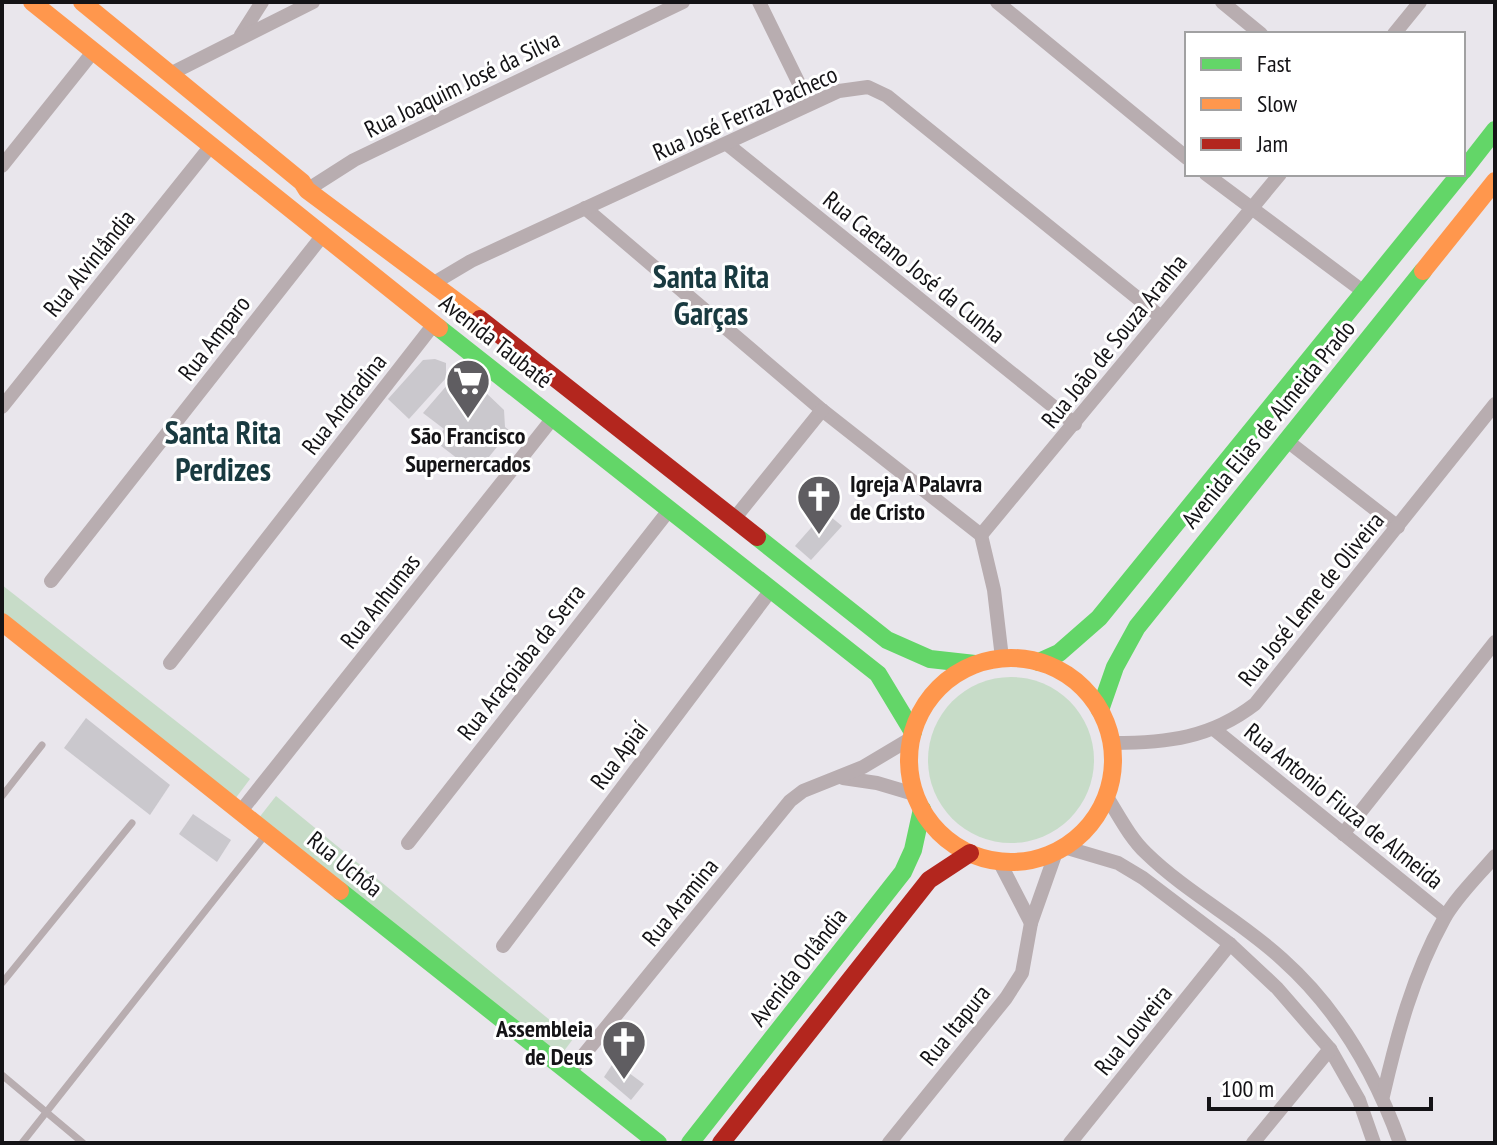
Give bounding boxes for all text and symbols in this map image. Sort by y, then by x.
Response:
street label: Rua Joaquim José da Silva [359,23,565,145]
legend [1185,32,1465,176]
text: Fast [1257,48,1292,79]
street label: Rua José Ferraz Pacheco [648,58,842,168]
text: Slow [1257,88,1298,119]
text: Jam [1256,128,1288,159]
street label: Rua Caetano José da Cunha [817,184,1011,350]
street label: Rua Alvinlândia [36,203,142,323]
street label: Rua João de Souza Aranha [1034,248,1194,434]
district label: Santa Rita Garças [653,255,769,334]
street label: Avenida Taubaté [433,287,559,395]
street label: Rua Amparo [171,289,257,387]
street label: Avenida Elias de Almeida Prado [1174,314,1362,534]
street label: Rua Andradina [295,347,393,461]
supermarket icon: São Francisco Supernercados [444,357,492,420]
district label: Santa Rita Perdizes [165,411,281,490]
place label: São Francisco Supernercados [405,420,531,479]
place label: Igreja A Palavra de Cristo [850,468,982,527]
church icon: Igreja A Palavra de Cristo [795,473,843,536]
street label: Rua José Leme de Oliveira [1231,506,1391,692]
street label: Rua Anhumas [333,547,427,655]
street label: Rua Araçoiaba da Serra [450,578,592,746]
street label: Rua Apiaí [583,715,655,795]
street label: Rua Antonio Fiuza de Almeida [1238,716,1450,896]
street label: Rua Uchôa [301,824,389,904]
street label: Rua Aramina [635,852,725,952]
street label: Avenida Orlândia [742,902,854,1032]
street label: Rua Itapura [913,978,997,1072]
street label: Rua Louveira [1087,979,1179,1081]
place label: Assembleia de Deus [495,1013,593,1072]
church icon: Assembleia de Deus [600,1018,648,1081]
scale bar [1209,1061,1431,1111]
text: 100 m [1221,1073,1274,1104]

